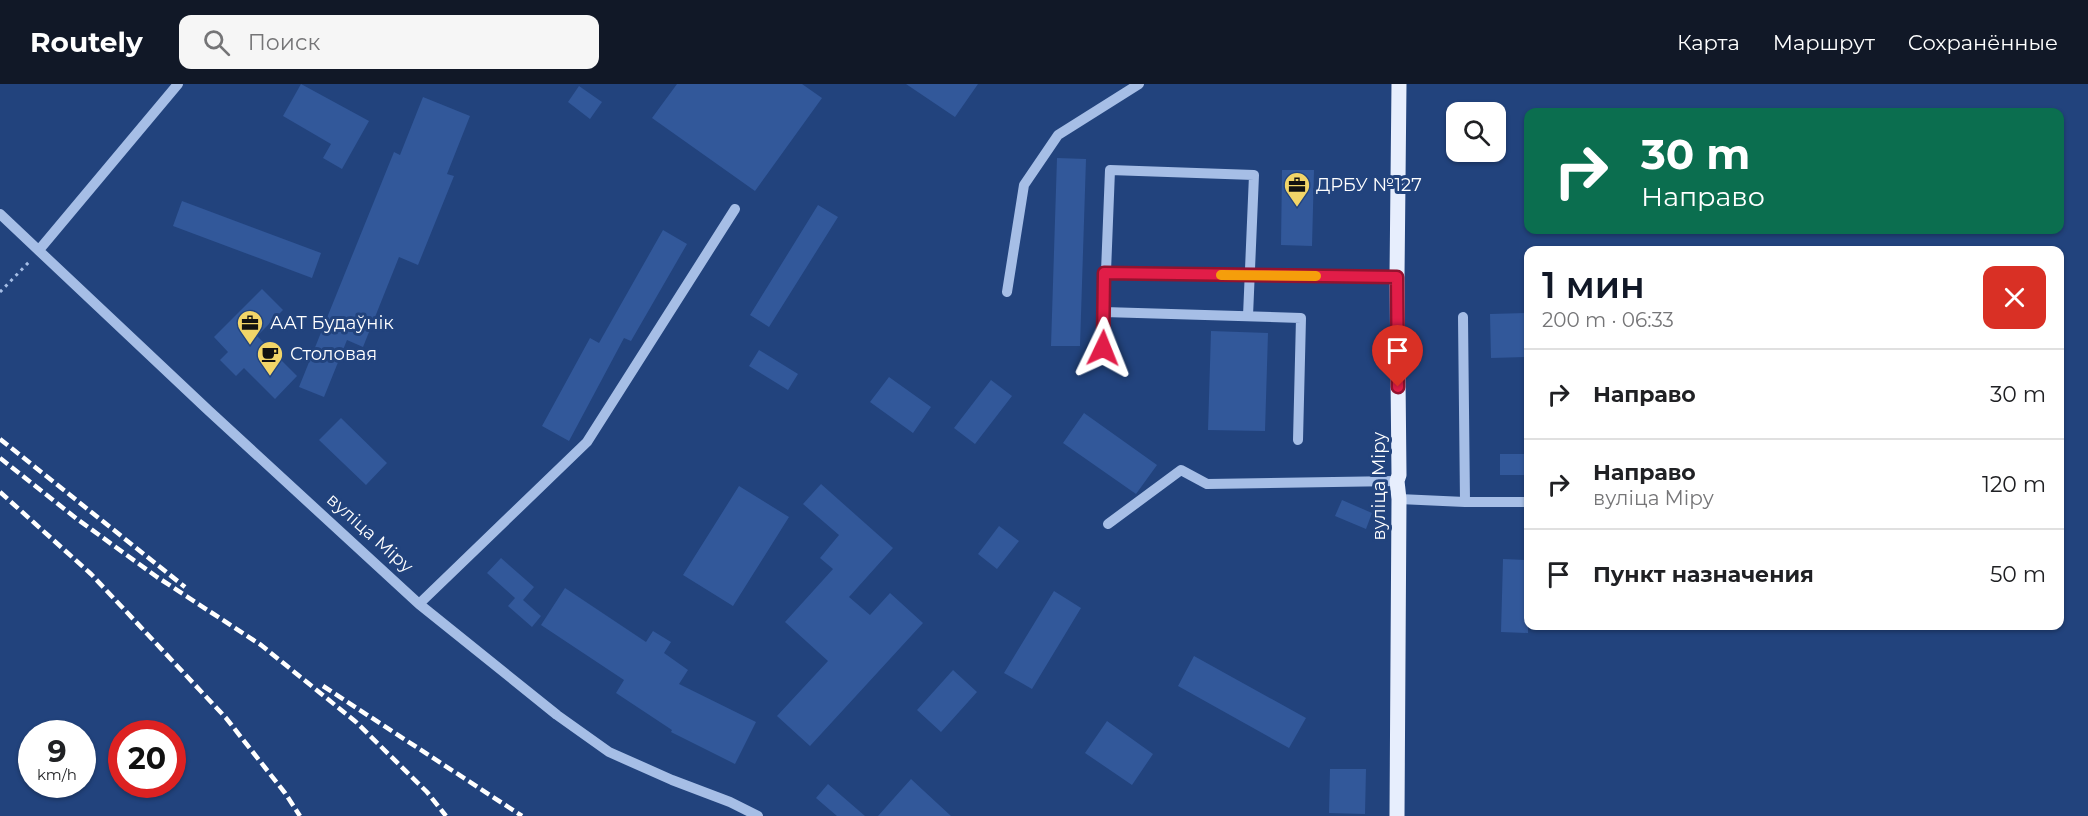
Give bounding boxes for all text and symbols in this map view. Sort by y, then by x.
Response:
search box [179,15,599,69]
text: Routely [30,25,143,59]
icon: search [200,26,233,59]
text: Поиск [248,29,320,56]
text: Карта [1677,30,1740,55]
text: Маршрут [1773,30,1875,55]
text: Сохранённые [1908,30,2058,55]
map controls [1446,102,1506,162]
button: search [1446,102,1506,162]
text: 30 m [1641,128,1750,180]
icon: right [1542,132,1620,210]
office icon: ДРБУ №127 [1282,170,1312,208]
place label: ДРБУ №127 [1316,174,1422,196]
text: Направо [1641,180,1765,213]
text: 1 мин [1542,263,1645,307]
button: close [1983,266,2046,329]
office icon: ААТ Будаўнік [235,308,265,346]
text: 200 m · 06:33 [1542,308,1674,332]
place label: ААТ Будаўнік [270,312,394,334]
position arrow [1071,316,1135,380]
pin [1372,325,1423,387]
icon: arrive [1381,334,1414,367]
cafe icon: Столовая [255,339,285,377]
place label: Столовая [290,343,377,365]
icon: right [1542,378,1575,411]
text: Направо [1593,381,1696,408]
text: 30 m [1990,381,2046,408]
street label: вуліца Міру [1368,432,1390,540]
text: Направо [1593,459,1696,486]
icon: right [1542,468,1575,501]
text: 120 m [1982,471,2046,498]
text: вуліца Міру [1593,486,1714,510]
street label: вуліца Міру [322,488,418,578]
icon: arrive [1542,558,1575,591]
text: Пункт назначения [1593,561,1814,588]
text: 50 m [1990,561,2046,588]
speed limit sign: 20 [108,720,186,798]
text: 9 [47,733,67,770]
text: km/h [37,765,77,784]

